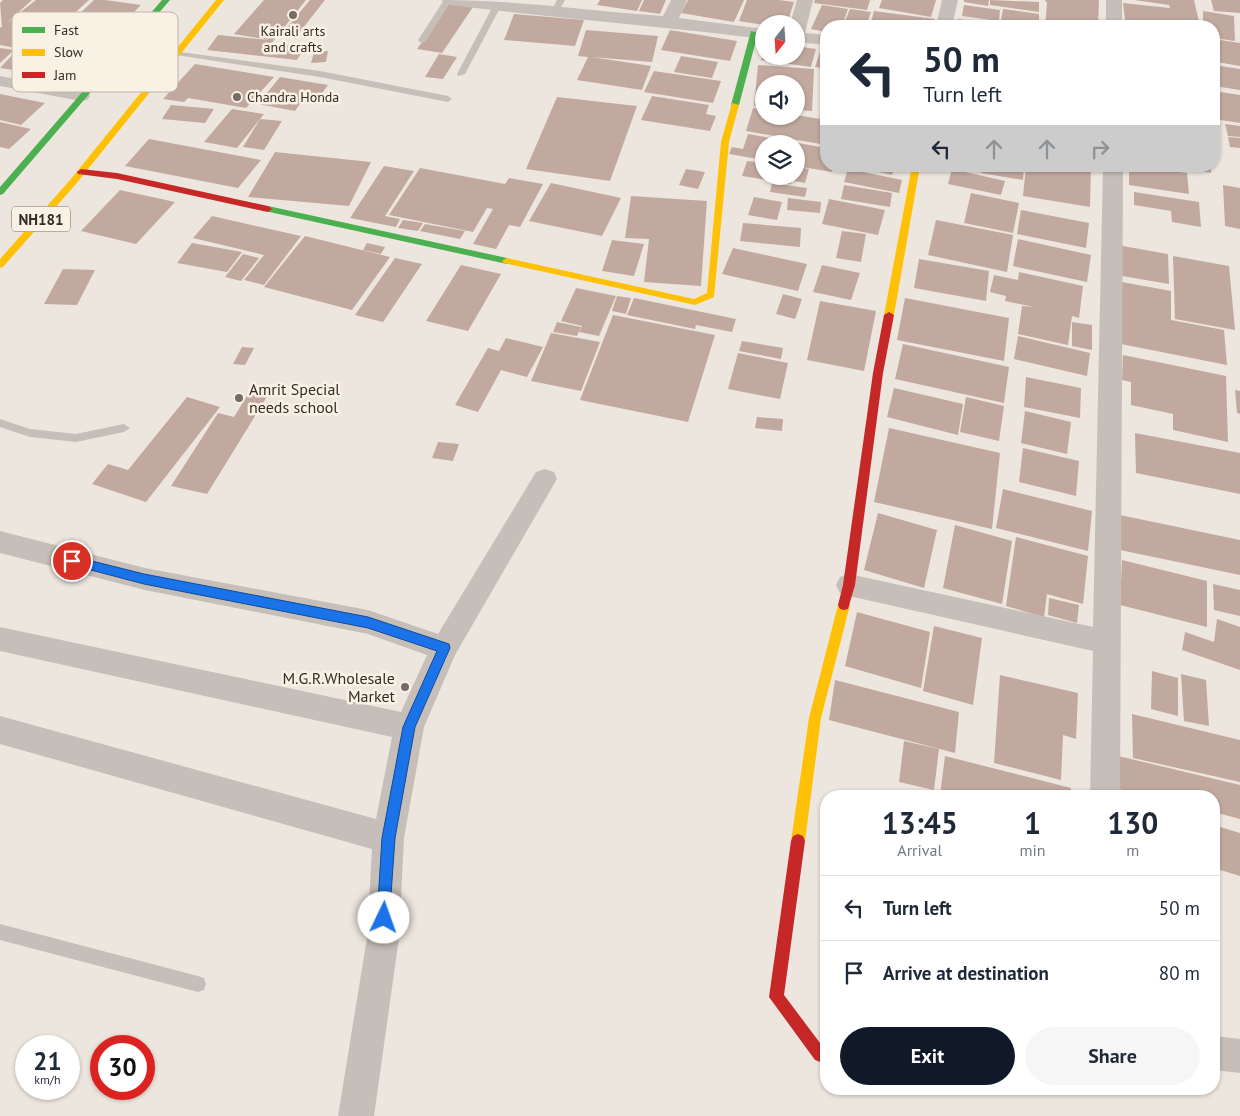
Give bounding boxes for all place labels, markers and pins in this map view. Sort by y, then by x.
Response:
marker: Kairali arts and crafts [287,9,299,21]
place label: Kairali arts and crafts [261,22,326,56]
place label: Chandra Honda [247,88,339,106]
marker: Chandra Honda [231,91,243,103]
place label: Amrit Special needs school [249,379,340,417]
marker: Amrit Special needs school [233,392,245,404]
pin [51,540,93,582]
place label: M.G.R.Wholesale Market [282,668,396,706]
marker: M.G.R.Wholesale Market [399,681,411,693]

